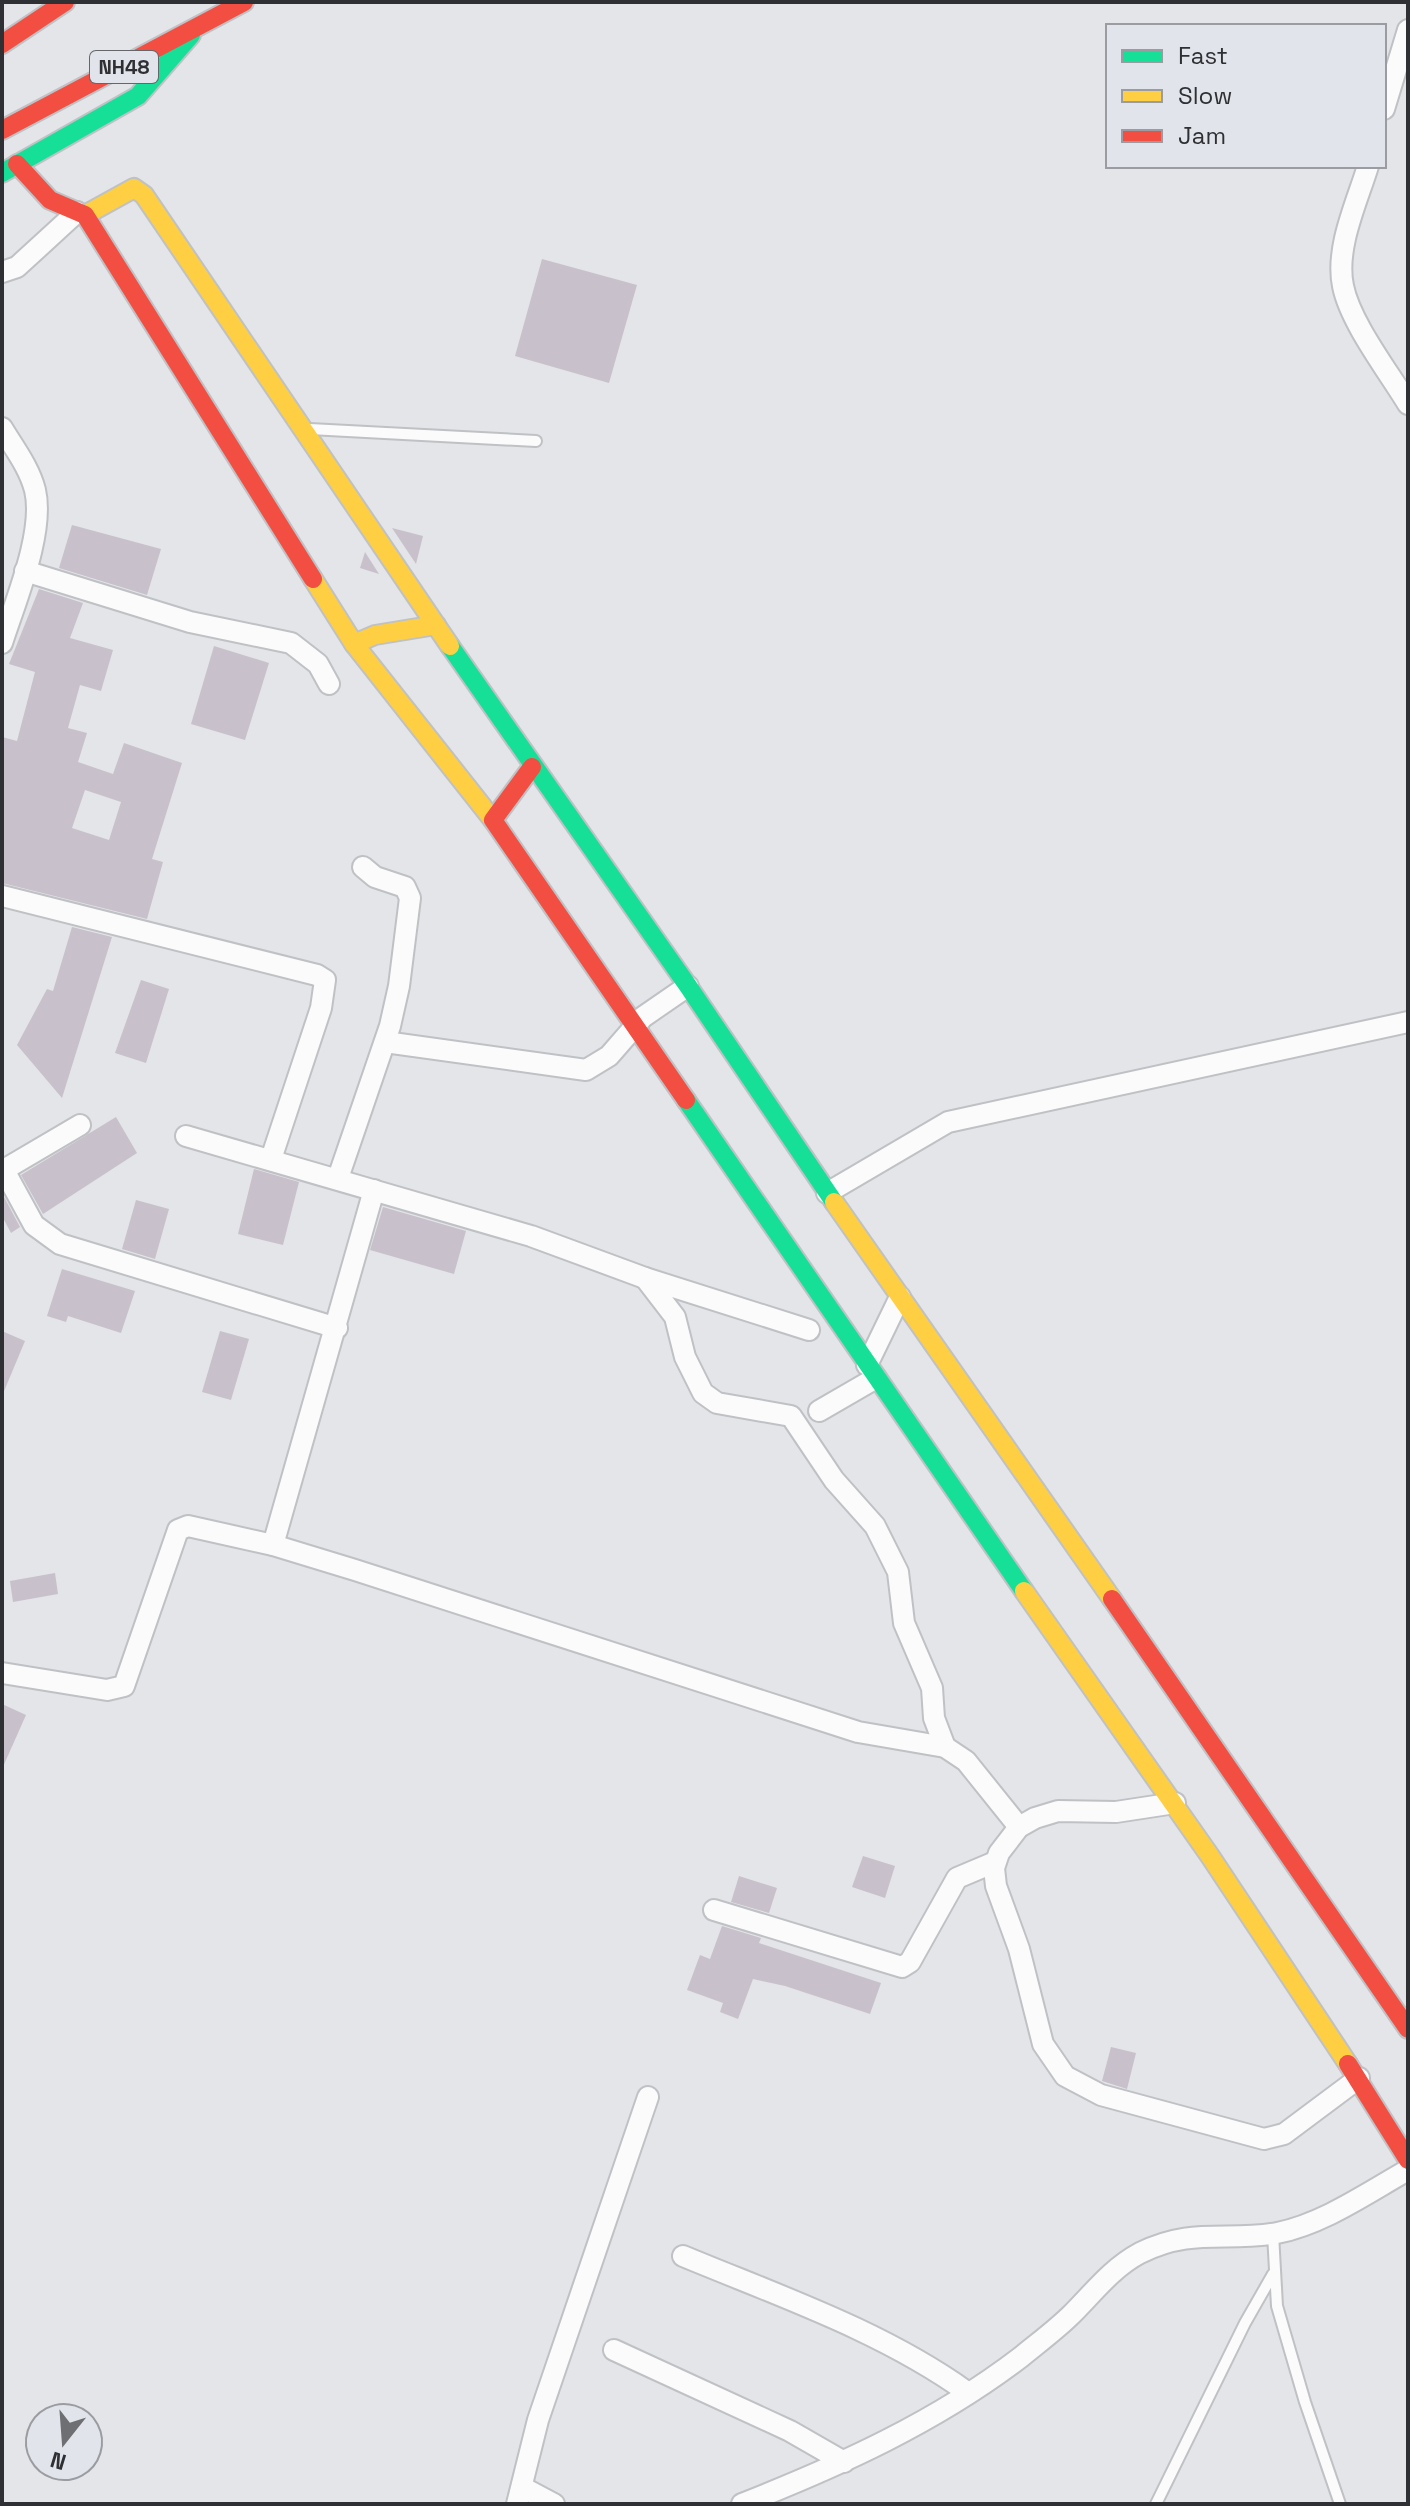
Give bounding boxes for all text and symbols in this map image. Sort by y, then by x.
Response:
legend [1106,24,1386,168]
text: Fast [1178,40,1228,71]
road number: NH48 [90,51,158,83]
text: Slow [1178,80,1232,111]
text: Jam [1178,120,1226,151]
north arrow [24,2402,104,2482]
text: N [47,2446,69,2477]

